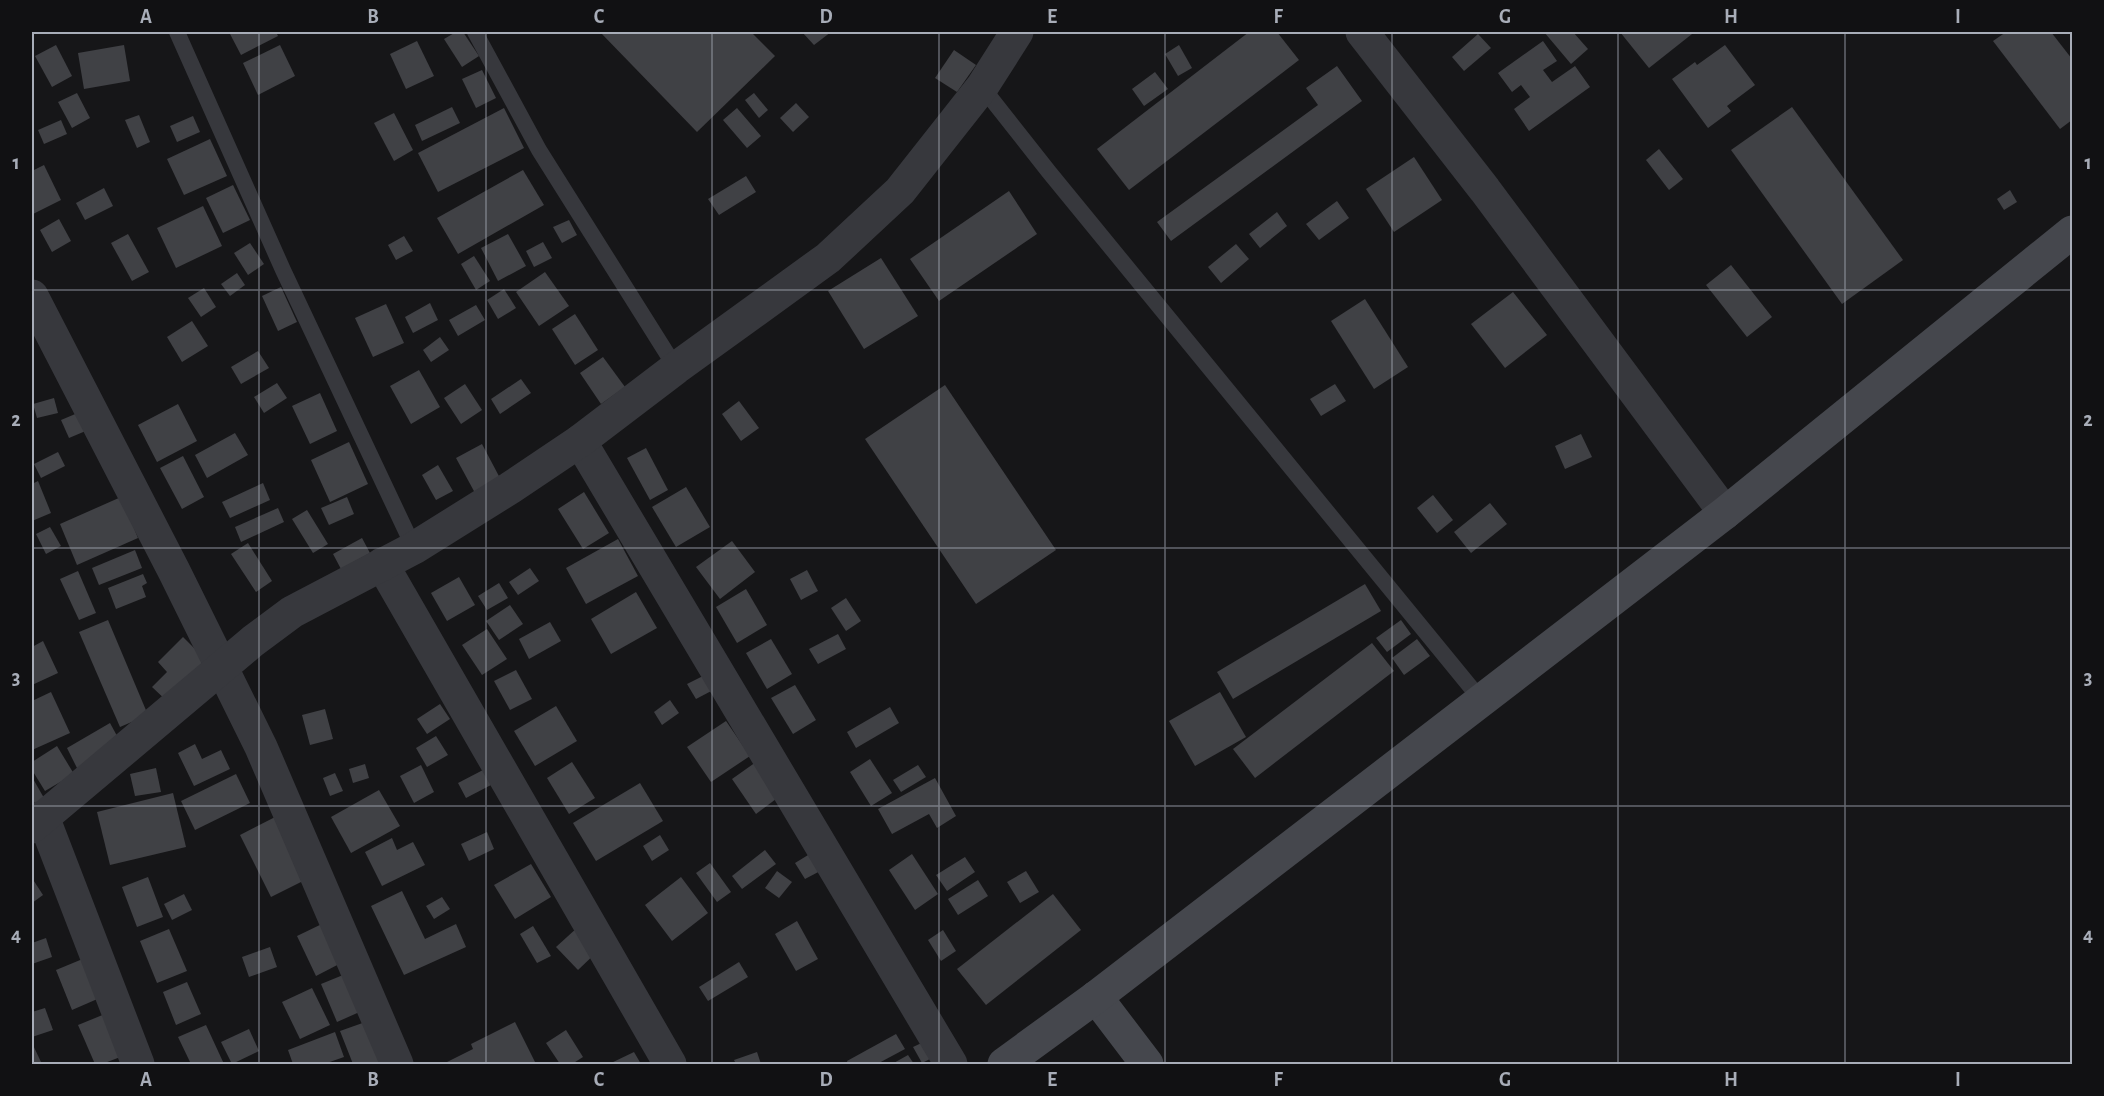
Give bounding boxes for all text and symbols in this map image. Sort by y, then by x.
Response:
text: A [140,7,152,27]
text: B [367,7,379,27]
text: C [594,7,605,27]
text: D [819,7,833,27]
text: E [1047,7,1057,27]
text: F [1273,7,1283,27]
text: G [1499,7,1511,27]
text: H [1724,7,1738,27]
text: I [1955,7,1961,27]
text: 1 [12,153,20,173]
text: 1 [2084,153,2092,173]
text: 2 [11,410,21,430]
text: 2 [2083,410,2093,430]
text: 3 [12,668,20,688]
text: 3 [2084,668,2092,688]
text: 4 [11,925,21,945]
text: 4 [2083,925,2093,945]
text: A [140,1070,152,1090]
text: B [367,1070,379,1090]
text: C [594,1070,605,1090]
text: D [819,1070,833,1090]
text: E [1047,1070,1057,1090]
text: F [1273,1070,1283,1090]
text: G [1499,1070,1511,1090]
text: H [1724,1070,1738,1090]
text: I [1955,1070,1961,1090]

